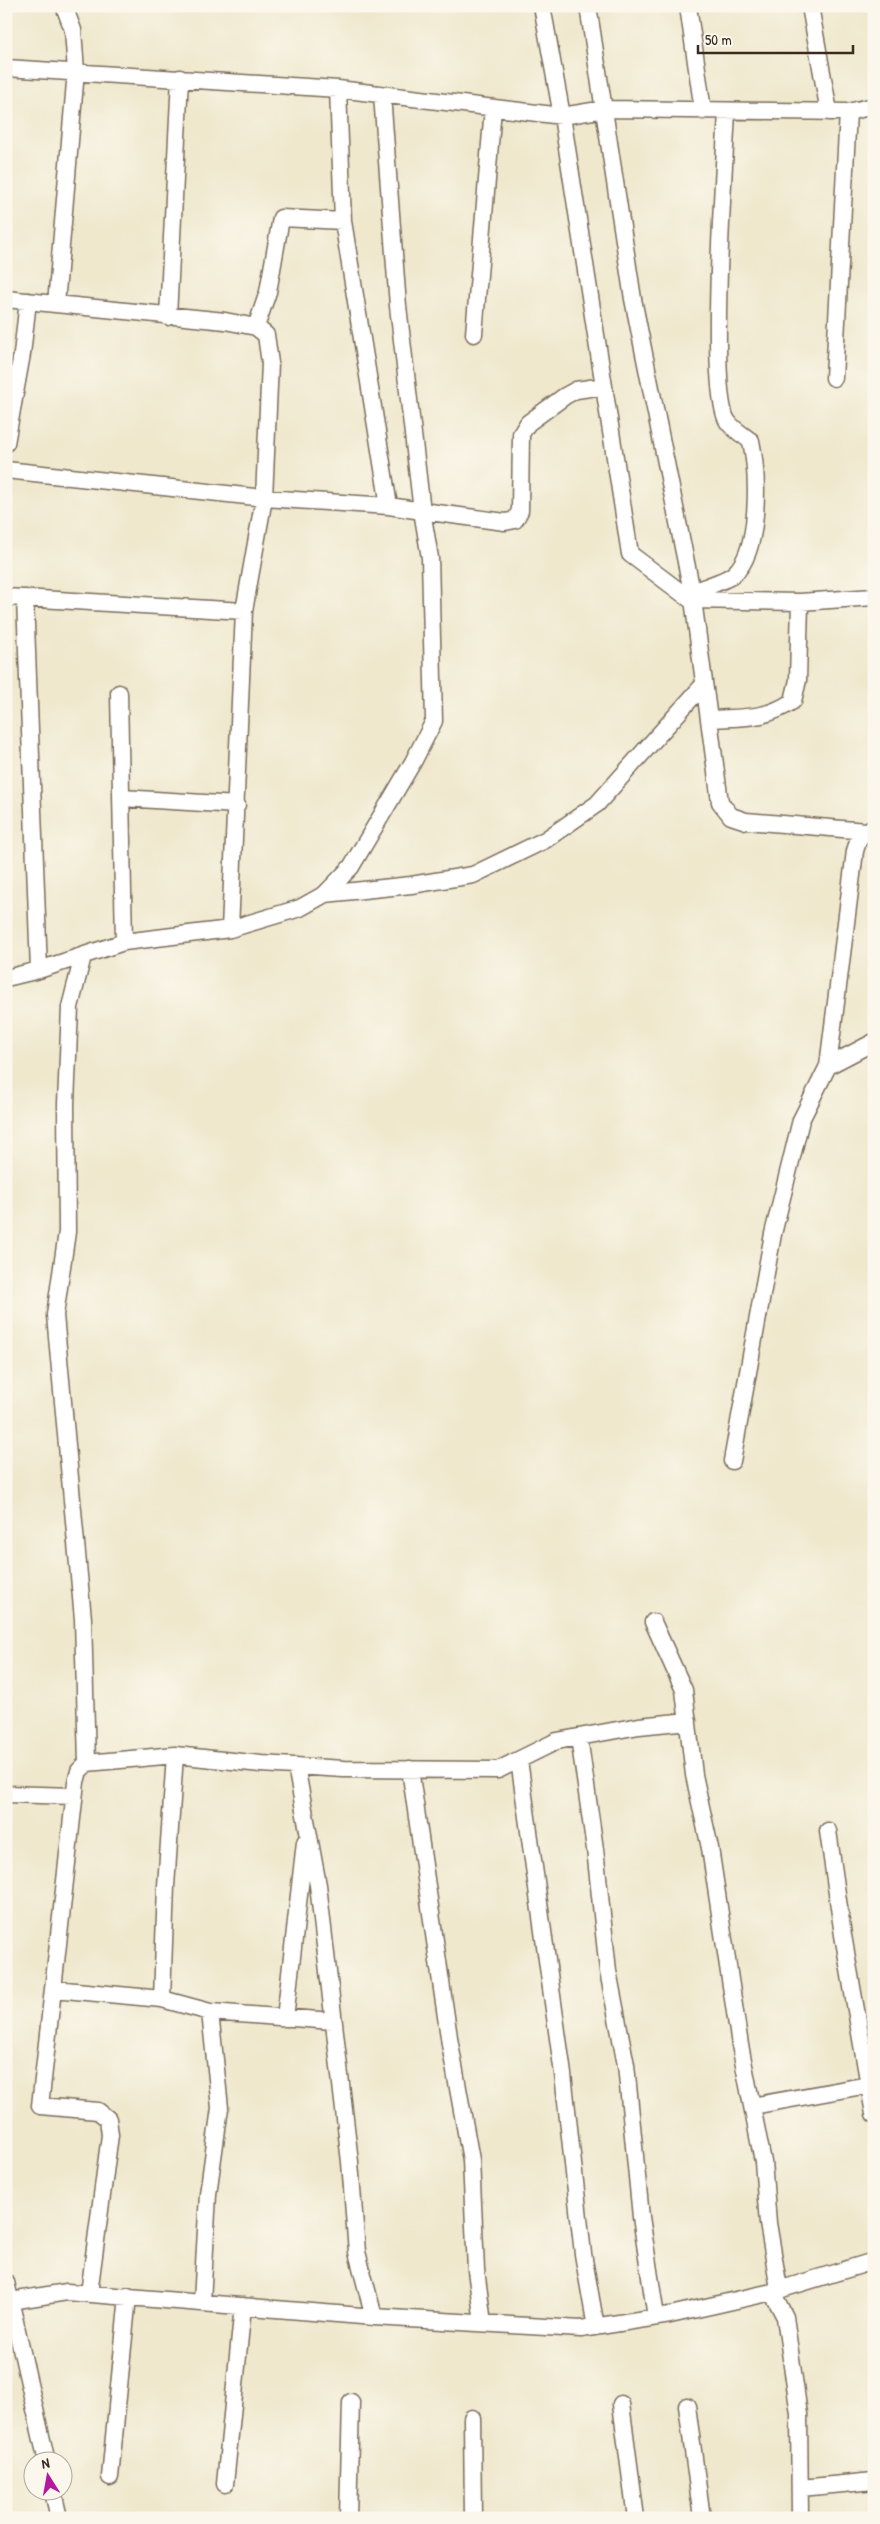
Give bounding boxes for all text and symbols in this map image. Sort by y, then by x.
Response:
scale bar [698,22,852,54]
text: 50 m [705,29,732,50]
north arrow [22,2452,72,2502]
text: N [40,2453,51,2473]

